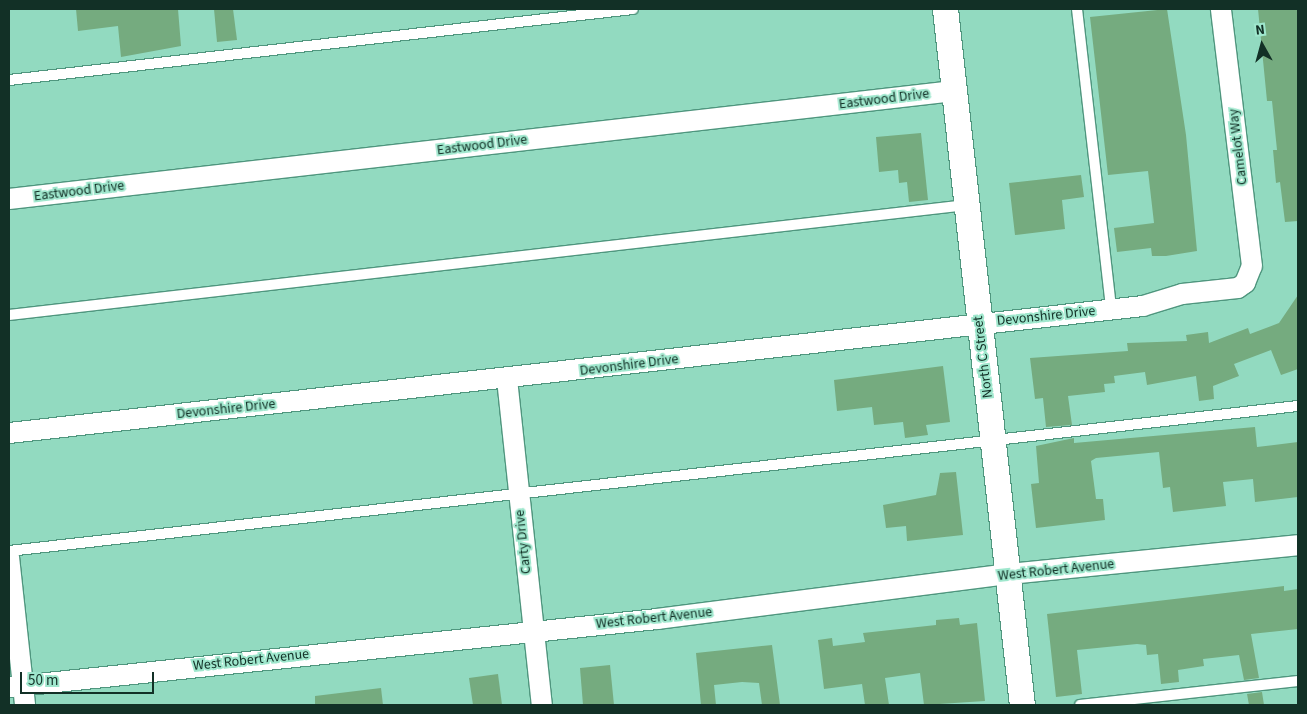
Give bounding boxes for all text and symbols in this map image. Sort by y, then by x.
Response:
north arrow [1237,20,1287,70]
text: N [1254,20,1266,41]
street label: Eastwood Drive [838,85,930,113]
street label: Camelot Way [1225,108,1251,186]
street label: Eastwood Drive [436,131,528,159]
street label: Eastwood Drive [33,177,125,205]
street label: Devonshire Drive [996,302,1096,330]
street label: North C Street [970,315,996,399]
street label: Devonshire Drive [579,351,679,379]
street label: Devonshire Drive [176,395,276,423]
street label: Carty Drive [511,509,535,575]
street label: West Robert Avenue [997,556,1115,584]
street label: West Robert Avenue [595,604,713,632]
street label: West Robert Avenue [192,646,310,674]
scale bar [22,662,156,694]
text: 50 m [28,670,58,691]

